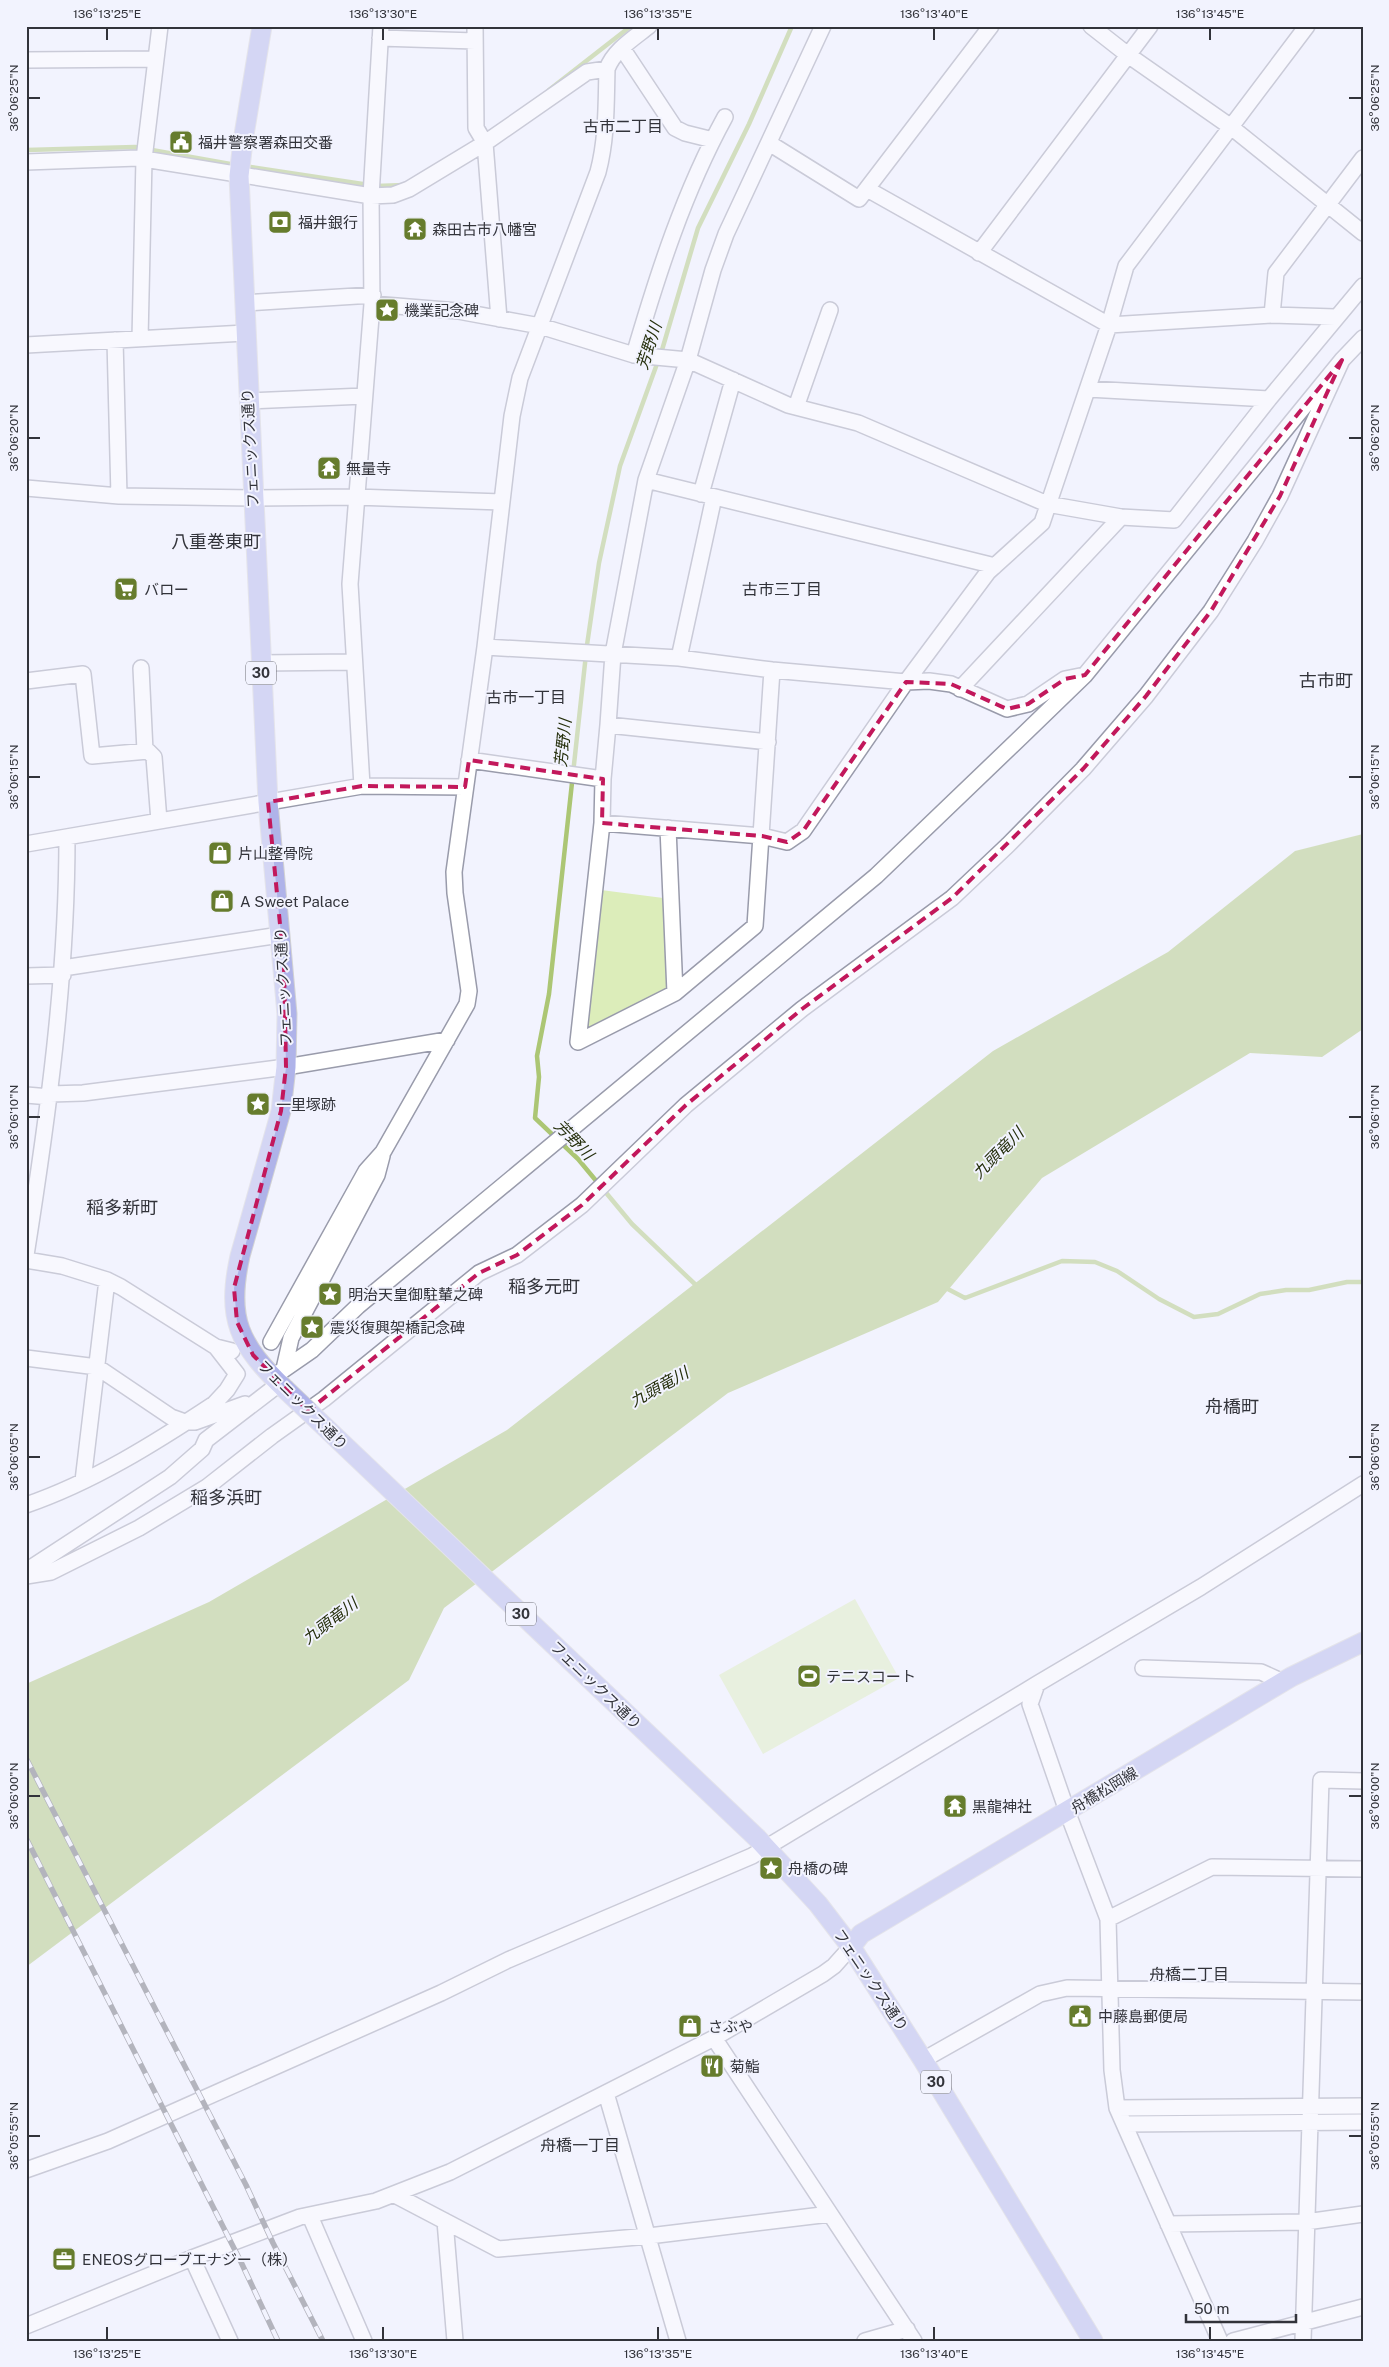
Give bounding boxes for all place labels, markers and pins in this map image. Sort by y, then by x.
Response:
public building icon: 福井警察署森田交番 [168,129,194,155]
place label: 福井警察署森田交番 [198,134,333,151]
bank icon: 福井銀行 [267,209,293,235]
place label: 福井銀行 [298,214,358,231]
temple icon: 森田古市八幡宮 [402,216,428,242]
place label: 森田古市八幡宮 [432,221,537,238]
place icon: 機業記念碑 [374,297,400,323]
place label: 機業記念碑 [404,302,479,319]
temple icon: 無量寺 [316,455,342,481]
place label: 無量寺 [346,460,391,477]
supermarket icon: バロー [113,576,139,602]
place label: バロー [144,581,189,598]
shop icon: 片山整骨院 [207,840,233,866]
place label: 片山整骨院 [238,845,313,862]
shop icon: A Sweet Palace [209,888,235,914]
place label: A Sweet Palace [240,893,349,910]
place icon: 一里塚跡 [245,1091,271,1117]
place label: 一里塚跡 [276,1096,336,1113]
place icon: 明治天皇御駐輦之碑 [317,1281,343,1307]
place label: 明治天皇御駐輦之碑 [348,1286,483,1303]
place icon: 震災復興架橋記念碑 [299,1314,325,1340]
place label: 震災復興架橋記念碑 [330,1319,465,1336]
sports icon: テニスコート [796,1663,822,1689]
place label: テニスコート [826,1668,916,1685]
temple icon: 黒龍神社 [942,1793,968,1819]
place label: 黒龍神社 [972,1798,1032,1815]
place icon: 舟橋の碑 [758,1855,784,1881]
place label: 舟橋の碑 [788,1860,848,1877]
public building icon: 中藤島郵便局 [1067,2003,1093,2029]
place label: 中藤島郵便局 [1098,2008,1188,2025]
shop icon: さぶや [677,2013,703,2039]
place label: さぶや [708,2018,753,2035]
restaurant icon: 菊鮨 [699,2053,725,2079]
place label: 菊鮨 [730,2058,760,2075]
office icon: ENEOSグローブエナジー（株） [51,2246,77,2272]
place label: ENEOSグローブエナジー（株） [82,2251,297,2268]

